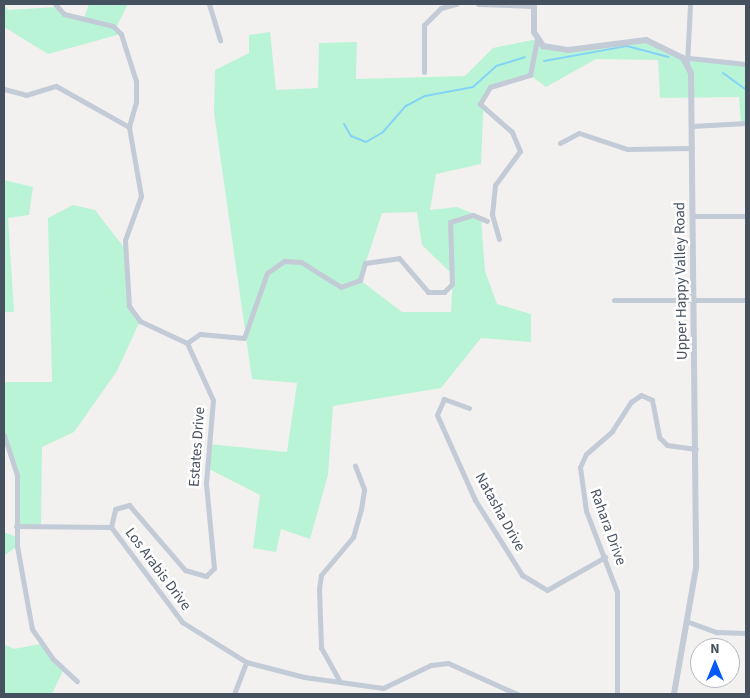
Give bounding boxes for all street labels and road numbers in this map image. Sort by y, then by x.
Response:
street label: Upper Happy Valley Road [671,202,691,360]
street label: Estates Drive [185,406,209,488]
street label: Natasha Drive [471,470,529,554]
street label: Rahara Drive [586,486,630,568]
street label: Los Arabis Drive [121,524,195,614]

